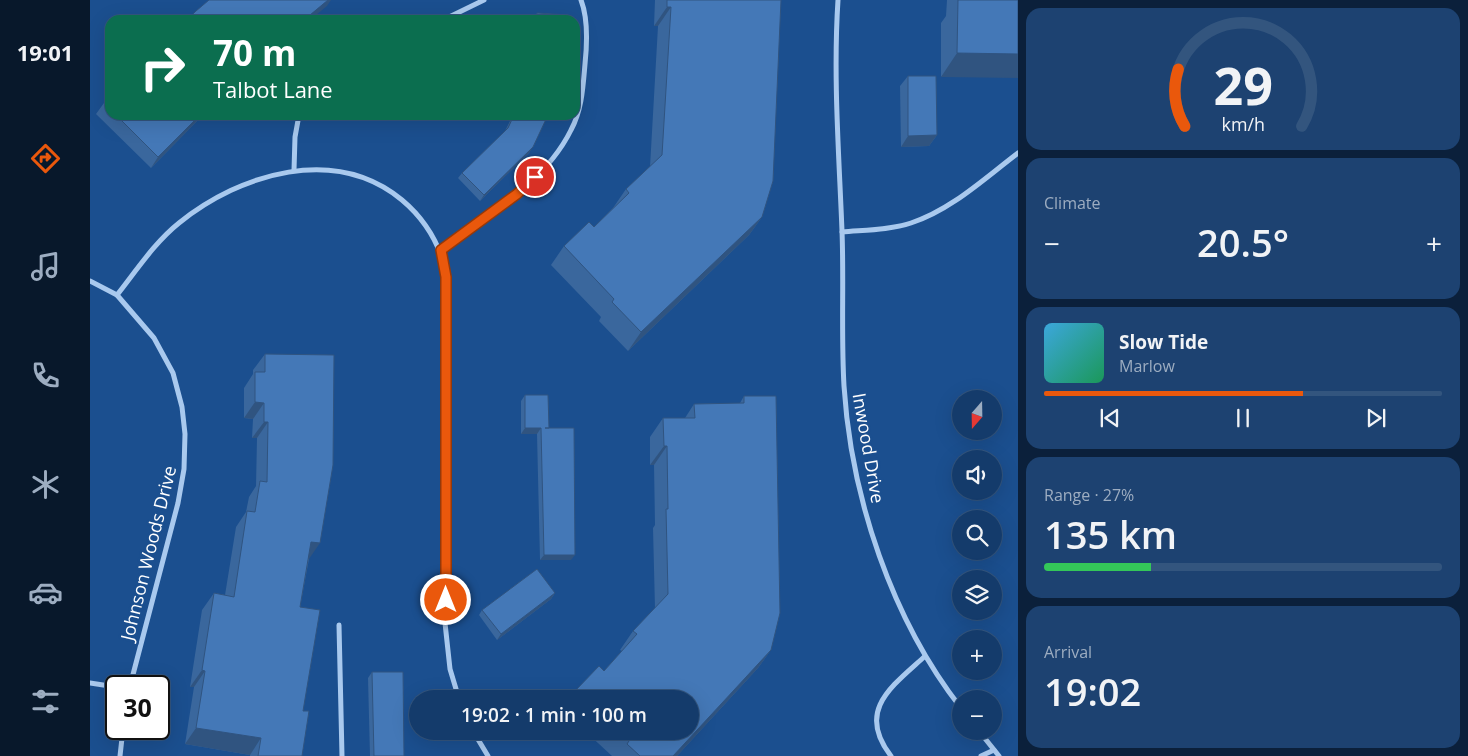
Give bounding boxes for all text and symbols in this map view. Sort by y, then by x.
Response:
text: 70 m [213,29,296,76]
icon: right [130,35,195,100]
text: 19:01 [17,37,73,67]
text: 29 [1213,49,1273,120]
text: Talbot Lane [213,74,333,104]
text: km/h [1221,112,1265,136]
icon: directions [28,141,63,176]
pin [514,156,556,198]
icon: arrive [521,163,549,191]
text: Climate [1044,192,1101,214]
text: 20.5° [1197,216,1289,268]
text: − [1044,224,1060,262]
text: + [1426,224,1442,262]
icon: music [28,249,63,284]
text: Slow Tide [1119,329,1208,355]
text: Marlow [1119,355,1175,377]
icon: phone [28,358,63,393]
north arrow [952,390,1002,440]
map controls [952,390,1002,740]
street label: Inwood Drive [848,391,890,505]
icon: previous [1096,404,1124,432]
icon: pause [1229,404,1257,432]
icon: next [1362,404,1390,432]
button: sound [952,450,1002,500]
street label: Johnson Woods Drive [114,463,181,645]
icon: climate [28,467,63,502]
text: Range · 27% [1044,484,1134,506]
text: 135 km [1044,508,1177,560]
button: search [952,510,1002,560]
button: layers [952,570,1002,620]
position arrow [419,573,471,625]
icon: car [28,575,63,610]
button: + [952,630,1002,680]
text: Arrival [1044,641,1092,663]
text: 19:02 [1044,665,1141,717]
speed limit sign: 30 [105,675,170,740]
icon: filters [28,684,63,719]
button: − [952,690,1002,740]
text: 19:02 · 1 min · 100 m [461,702,647,728]

